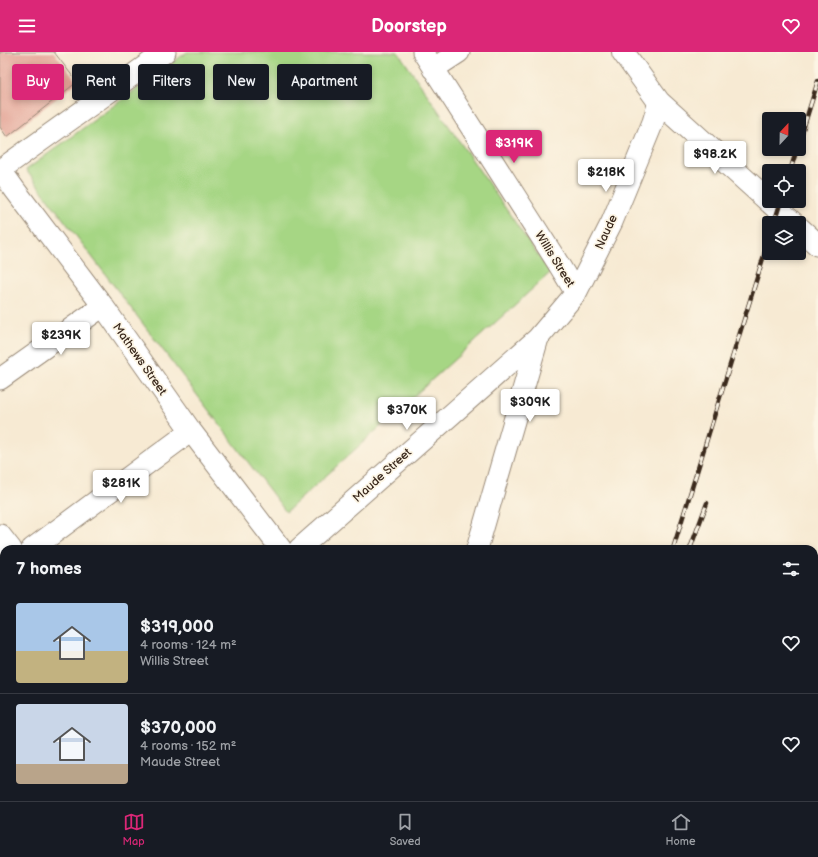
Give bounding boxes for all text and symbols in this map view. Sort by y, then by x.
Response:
icon: menu [16,15,38,37]
icon: heart [780,15,802,37]
text: Doorstep [371,16,447,37]
chip: Buy [12,64,64,100]
chip: Rent [72,64,130,100]
chip: Filters [138,64,205,100]
chip: New [213,64,269,100]
chip: Apartment [277,64,372,100]
north arrow [762,112,806,156]
map controls [762,112,806,260]
pin: $319K [486,130,542,164]
text: $319K [495,135,533,151]
pin: $98.2K [682,141,748,175]
text: $98.2K [693,146,737,162]
pin: $218K [578,159,634,193]
text: $218K [587,164,625,180]
button: locate [762,164,806,208]
street label: Naude [592,213,621,252]
button: layers [762,216,806,260]
street label: Willis Street [531,228,578,290]
street label: Mathews Street [109,320,170,398]
pin: $239K [33,322,89,356]
text: $239K [41,327,81,343]
pin: $309K [502,389,558,423]
text: $309K [510,394,550,410]
pin: $370K [379,397,435,431]
text: $370K [387,402,427,418]
street label: Maude Street [350,445,415,506]
pin: $281K [93,470,149,504]
text: $281K [102,475,140,491]
icon: filters [780,558,802,580]
text: 7 homes [16,559,82,579]
text: $319,000 [140,617,214,637]
icon: home [48,619,96,667]
icon: heart [780,632,802,654]
text: 4 rooms · 124 m² [140,637,237,653]
text: Willis Street [140,653,209,669]
text: $370,000 [140,718,217,738]
icon: home [48,720,96,768]
icon: heart [780,733,802,755]
text: 4 rooms · 152 m² [140,738,236,754]
text: Maude Street [140,754,220,770]
tab: Map [123,811,145,848]
tab: Saved [390,811,421,848]
tab: Home [666,811,695,848]

